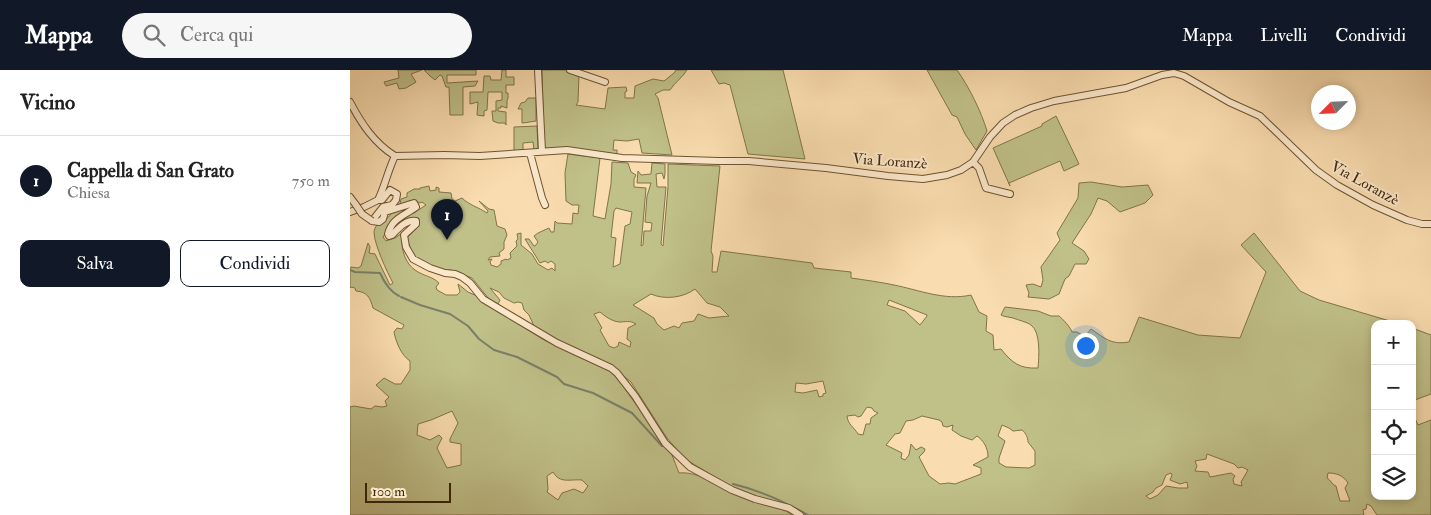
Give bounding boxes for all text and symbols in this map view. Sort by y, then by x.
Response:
search box [122,13,472,58]
text: Mappa [25,20,92,51]
icon: search [140,21,168,49]
text: Cerca qui [180,23,253,47]
text: Mappa [1182,24,1232,47]
text: Livelli [1260,24,1307,47]
text: Condividi [1335,24,1406,47]
north arrow [1311,85,1356,130]
text: Vicino [20,89,75,116]
street label: Via Loranzè [852,149,928,174]
street label: Via Loranzè [1327,157,1402,210]
text: Cappella di San Grato [67,159,234,183]
text: 1 [33,171,39,191]
text: 750 m [292,171,330,191]
text: Chiesa [67,183,110,203]
pin: 1 [431,199,463,240]
button: Salva [20,240,170,287]
button: Condividi [180,240,330,287]
map controls [1371,320,1416,500]
button: + [1371,320,1416,365]
your location [1073,333,1099,359]
button: − [1371,365,1416,410]
button: locate [1371,410,1416,455]
button: layers [1371,455,1416,500]
scale bar [365,480,451,503]
text: 100 m [372,483,405,500]

